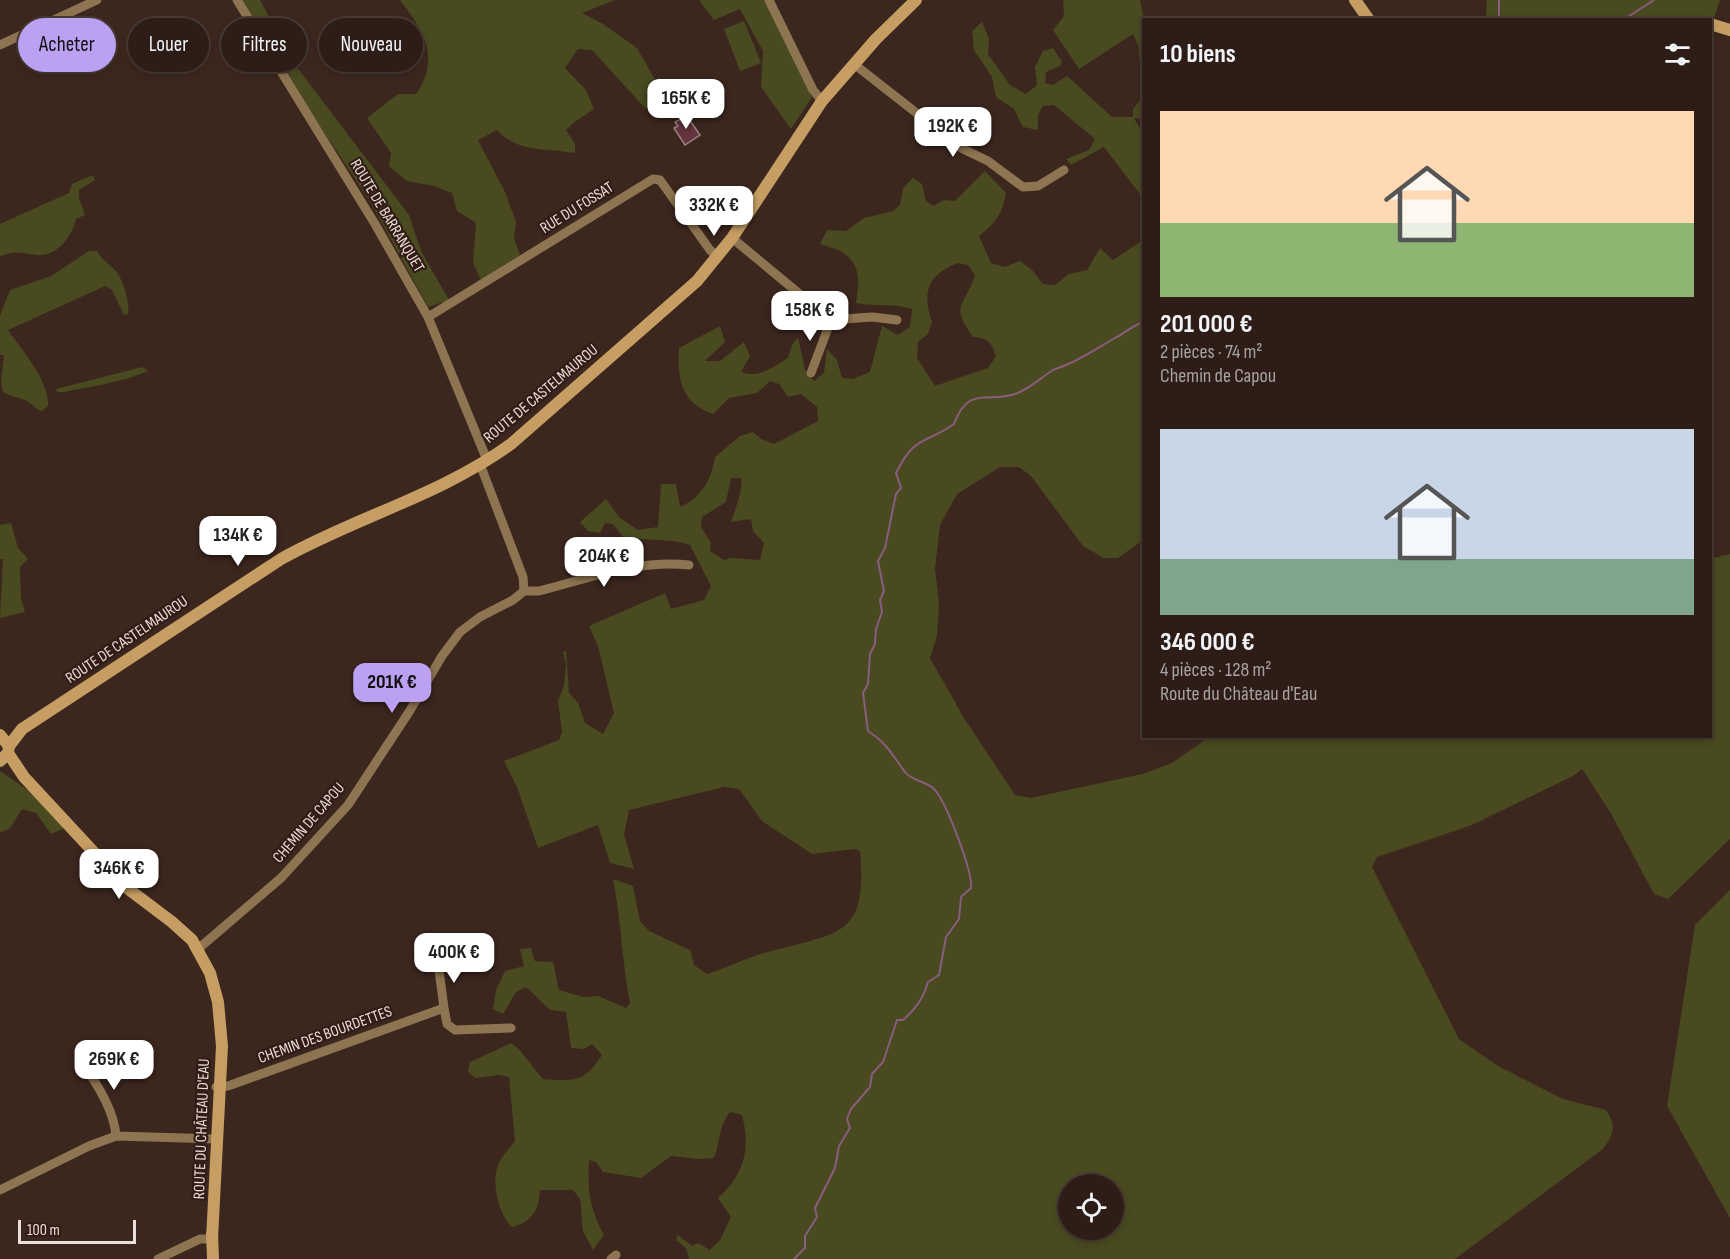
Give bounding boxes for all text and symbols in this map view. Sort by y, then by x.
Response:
chip: Acheter [18,18,116,72]
chip: Louer [128,18,209,72]
chip: Filtres [221,18,307,72]
chip: Nouveau [319,18,423,72]
icon: filters [1661,38,1694,71]
text: 10 biens [1160,39,1236,70]
pin: 165K € [637,79,735,130]
text: 165K € [661,86,711,110]
pin: 192K € [904,107,1002,158]
text: 192K € [928,114,978,138]
icon: home [1373,150,1481,258]
street label: ROUTE DE BARRANQUET [346,156,428,276]
street label: RUE DU FOSSAT [537,178,618,238]
pin: 332K € [665,186,763,237]
text: 332K € [689,193,739,217]
pin: 158K € [761,291,859,342]
text: 158K € [785,298,835,322]
text: 201 000 € [1160,309,1252,340]
text: 2 pièces · 74 m² [1160,340,1263,364]
street label: ROUTE DE CASTELMAUROU [480,341,602,447]
text: Chemin de Capou [1160,364,1276,388]
icon: home [1373,468,1481,576]
pin: 134K € [189,516,287,567]
text: 134K € [213,523,263,547]
pin: 204K € [555,537,653,588]
text: 204K € [579,544,629,568]
street label: ROUTE DE CASTELMAUROU [62,592,192,688]
text: 346 000 € [1160,627,1255,658]
text: 4 pièces · 128 m² [1160,658,1272,682]
pin: 201K € [343,663,441,714]
text: 201K € [367,670,417,694]
text: Route du Château d'Eau [1160,682,1317,706]
street label: CHEMIN DE CAPOU [269,779,349,867]
pin: 346K € [70,849,168,900]
text: 346K € [94,856,144,880]
pin: 400K € [405,933,503,984]
text: 400K € [428,940,480,964]
street label: CHEMIN DES BOURDETTES [255,1002,395,1068]
pin: 269K € [65,1040,163,1091]
text: 269K € [89,1047,139,1071]
street label: ROUTE DU CHÂTEAU D'EAU [190,1058,214,1200]
map controls [1058,1174,1124,1240]
button: locate [1058,1174,1124,1240]
scale bar [18,1217,136,1244]
text: 100 m [27,1221,60,1240]

